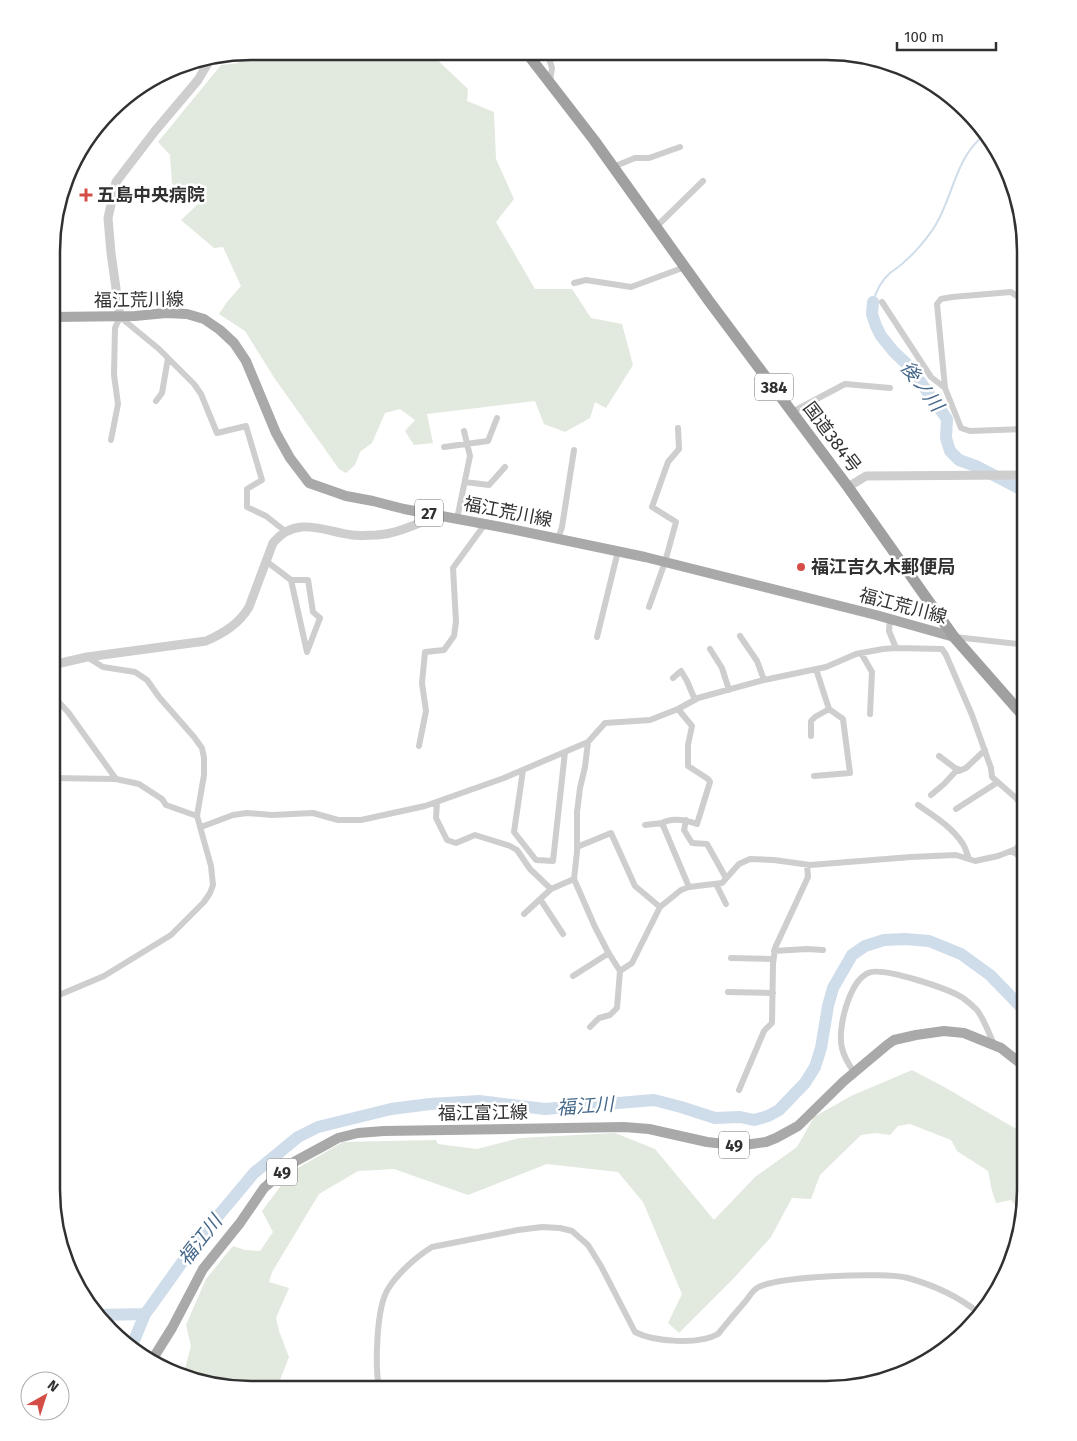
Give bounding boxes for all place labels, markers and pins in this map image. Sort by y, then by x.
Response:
place label: 五島中央病院 [97,184,205,206]
marker: 五島中央病院 [79,188,93,202]
place label: 福江吉久木郵便局 [811,556,955,578]
marker: 福江吉久木郵便局 [795,561,807,573]

